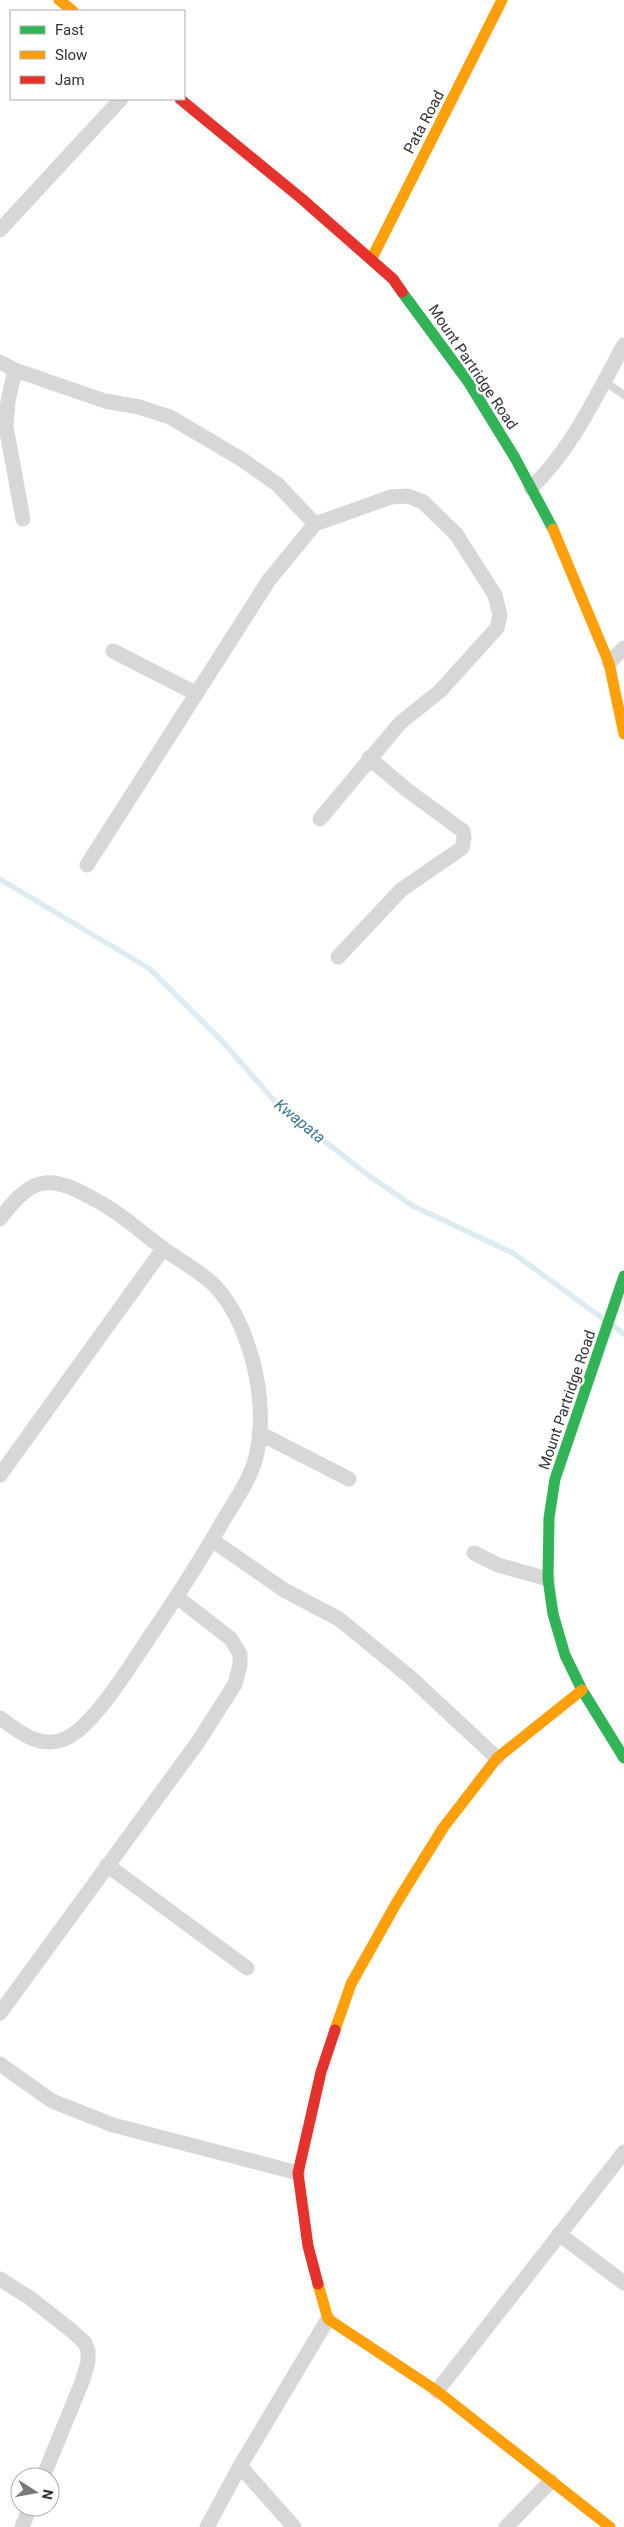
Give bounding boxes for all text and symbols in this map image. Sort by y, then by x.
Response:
legend [10,10,185,100]
text: Fast [55,21,84,39]
text: Slow [55,46,87,64]
text: Jam [55,71,85,89]
street label: Pata Road [400,87,448,157]
street label: Mount Partridge Road [425,301,521,433]
water label: Kwapata [271,1095,329,1147]
street label: Mount Partridge Road [535,1328,599,1472]
north arrow [10,2467,60,2517]
text: N [39,2488,57,2501]

